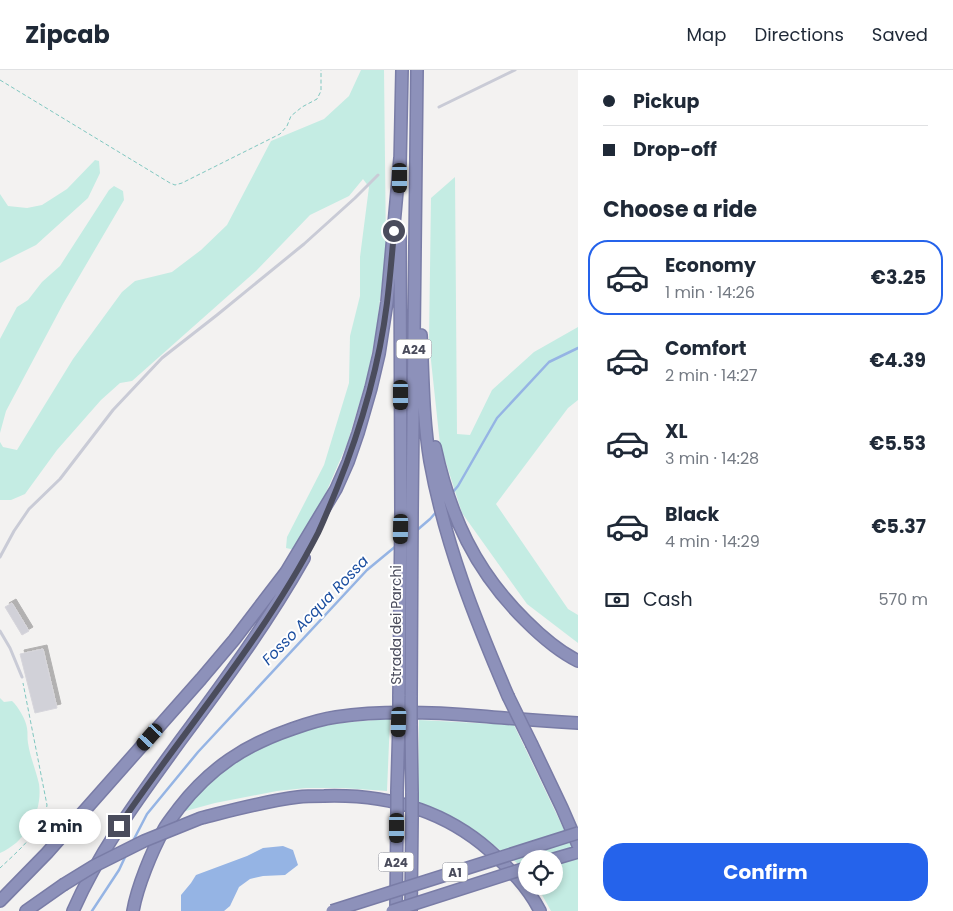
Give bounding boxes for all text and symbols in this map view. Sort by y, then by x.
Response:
text: Zipcab [25,18,110,51]
text: Map [687,22,726,47]
text: Directions [754,22,844,47]
text: Saved [872,22,928,47]
text: Pickup [633,88,699,115]
text: Drop-off [633,136,717,163]
car [392,163,407,193]
text: Choose a ride [603,194,757,225]
route start [383,220,405,242]
text: Economy [665,252,756,279]
icon: car [605,255,650,300]
text: €3.25 [871,264,926,291]
text: 1 min · 14:26 [665,281,755,304]
text: Comfort [665,335,747,362]
icon: car [605,338,650,383]
road number: A24 [396,340,432,358]
text: €4.39 [869,347,926,374]
text: 2 min · 14:27 [665,364,758,387]
car [393,380,408,410]
text: XL [665,418,688,445]
icon: car [605,421,650,466]
text: €5.53 [869,430,926,457]
text: 3 min · 14:28 [665,447,759,470]
text: Black [665,501,719,528]
icon: car [605,504,650,549]
text: €5.37 [872,513,926,540]
car [393,514,408,544]
text: 4 min · 14:29 [665,530,760,553]
water label: Fosso Acqua Rossa [257,551,373,669]
street label: Strada dei Parchi [386,565,406,685]
icon: cash [603,586,631,614]
text: Cash [643,586,693,613]
text: 570 m [878,588,928,611]
car [390,707,407,737]
car [134,721,165,753]
callout: 2 min [19,808,102,844]
car [389,813,404,843]
text: 2 min [38,815,82,838]
route end [108,815,130,837]
button: Confirm [603,843,928,901]
map controls [518,850,563,895]
button: locate [518,850,563,895]
road number: A24 [378,852,414,872]
road number: A1 [442,862,468,882]

